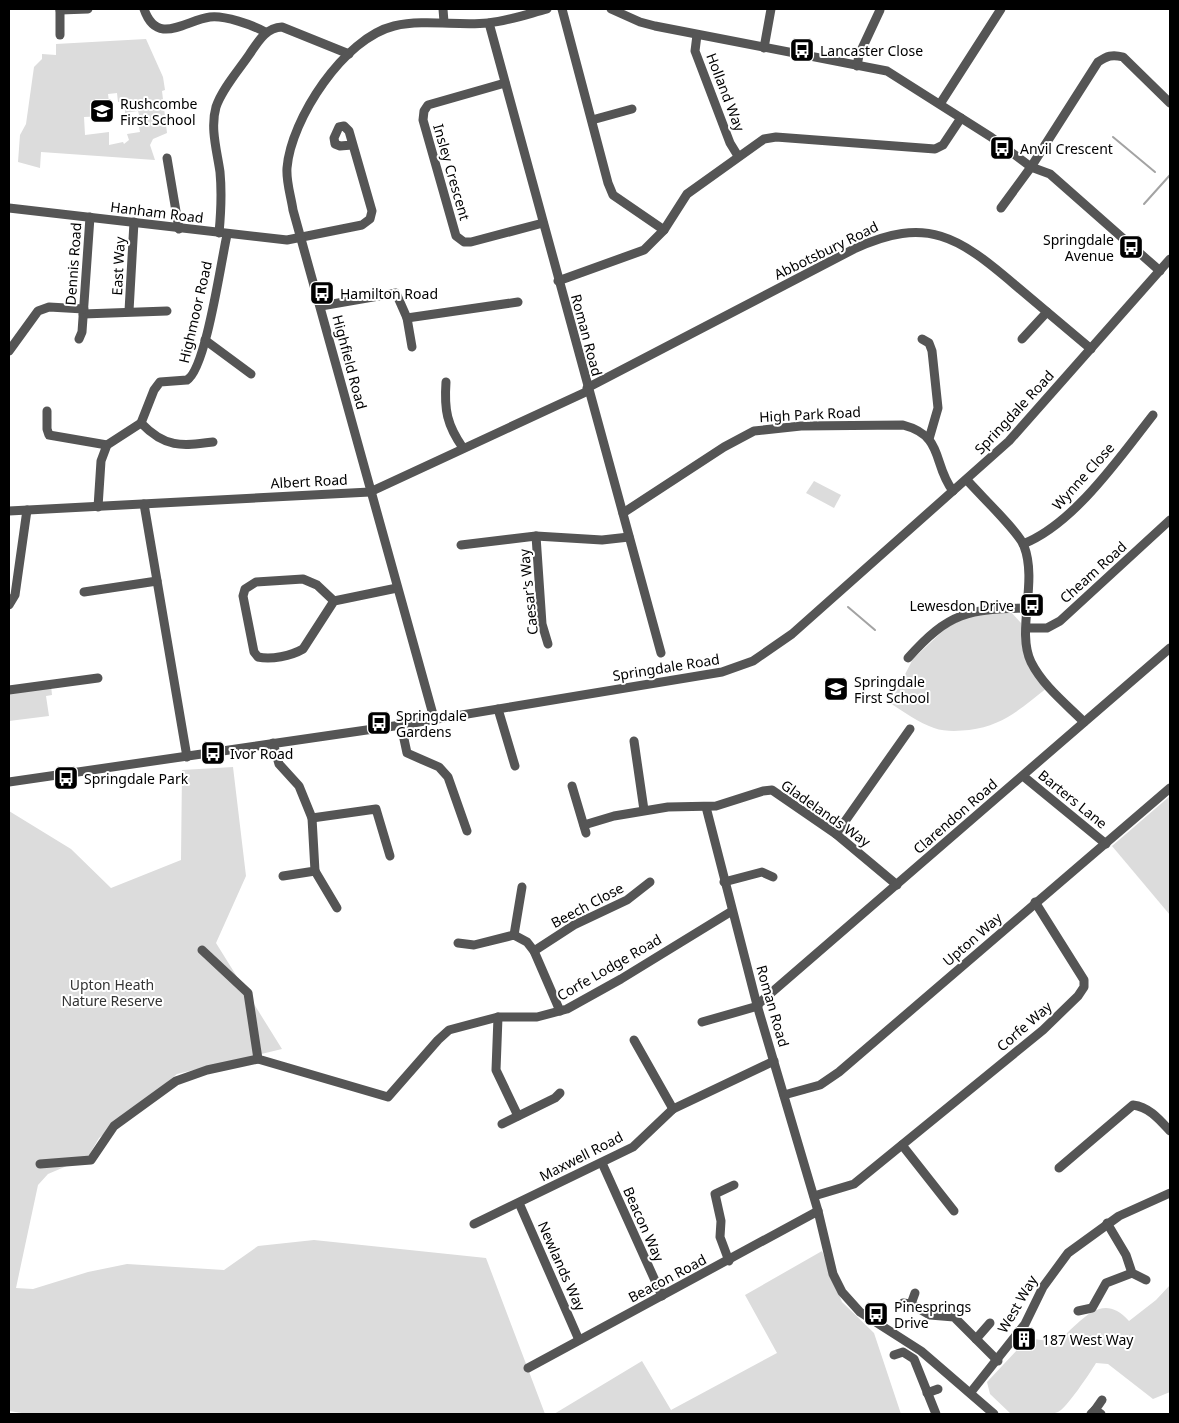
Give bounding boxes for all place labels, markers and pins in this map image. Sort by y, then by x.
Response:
bus stop icon: Lancaster Close [789,37,815,63]
place label: Lancaster Close [820,41,923,60]
place label: Rushcombe First School [120,94,198,129]
school or university icon: Rushcombe First School [89,98,115,124]
bus stop icon: Anvil Crescent [989,135,1015,161]
place label: Anvil Crescent [1020,139,1113,158]
place label: Springdale Avenue [1043,230,1114,265]
bus stop icon: Springdale Avenue [1118,234,1144,260]
bus stop icon: Hamilton Road [309,280,335,306]
place label: Hamilton Road [340,284,438,303]
bus stop icon: Lewesdon Drive [1019,592,1045,618]
place label: Lewesdon Drive [909,596,1014,615]
place label: Springdale First School [854,672,930,707]
school or university icon: Springdale First School [823,676,849,702]
place label: Springdale Gardens [396,706,467,741]
bus stop icon: Springdale Gardens [366,710,392,736]
bus stop icon: Ivor Road [200,740,226,766]
place label: Ivor Road [230,744,293,763]
bus stop icon: Springdale Park [53,765,79,791]
place label: Springdale Park [84,769,189,788]
place label: Pinesprings Drive [894,1297,972,1332]
bus stop icon: Pinesprings Drive [863,1301,889,1327]
building icon: 187 West Way [1011,1326,1037,1352]
place label: 187 West Way [1042,1330,1134,1349]

